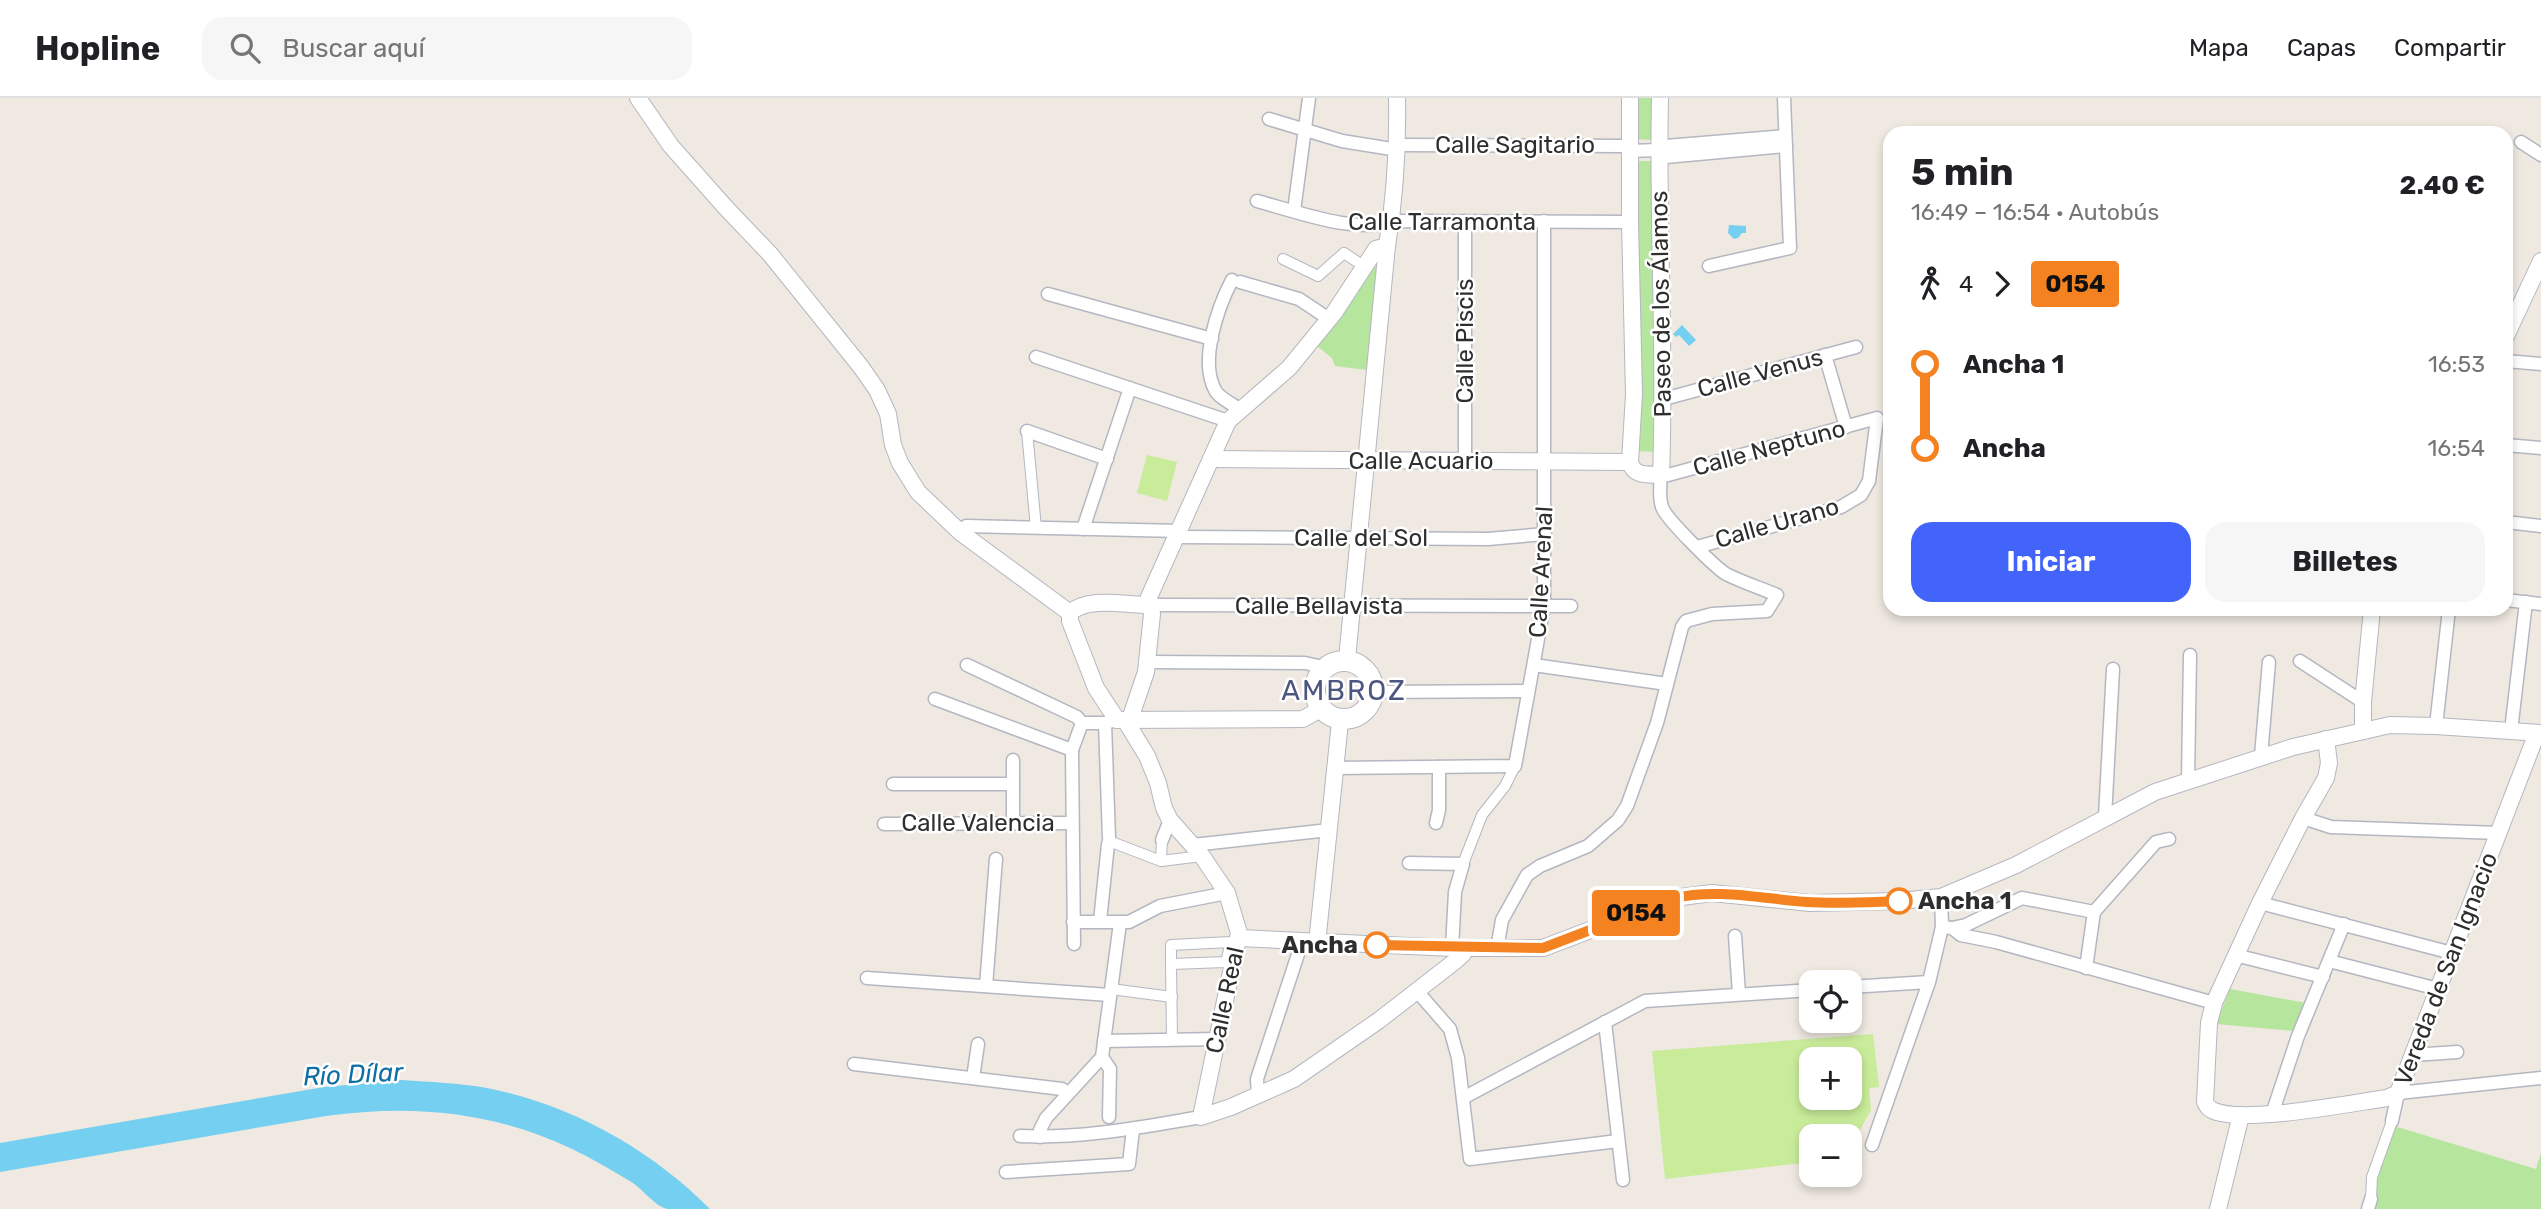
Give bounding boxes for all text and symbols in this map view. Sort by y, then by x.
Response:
search box [202,17,692,80]
text: Hopline [35,29,160,68]
icon: search [226,29,264,67]
text: Buscar aquí [282,33,425,64]
text: Mapa [2189,34,2249,62]
text: Capas [2287,34,2356,62]
text: Compartir [2394,34,2506,62]
street label: Calle Sagitario [1435,131,1595,159]
text: 5 min [1911,149,2014,195]
text: 2.40 € [2400,170,2485,201]
street label: Paseo de los Álamos [1645,190,1677,418]
text: 16:49 – 16:54 · Autobús [1911,198,2159,226]
street label: Calle Tarramonta [1348,208,1536,236]
icon: walk [1911,265,1949,303]
icon: forward [1983,265,2021,303]
text: 4 [1959,270,1973,298]
text: 0154 [2045,270,2105,298]
street label: Calle Piscis [1451,279,1479,403]
street label: Calle Venus [1694,343,1826,403]
text: Ancha 1 [1963,349,2064,380]
text: 16:53 [2428,350,2485,378]
street label: Calle Neptuno [1690,414,1848,482]
text: Ancha [1963,433,2046,464]
text: 16:54 [2427,434,2485,462]
street label: Calle Acuario [1348,447,1494,475]
street label: Calle Urano [1712,492,1842,554]
street label: Calle Arenal [1524,506,1558,638]
button: Iniciar [1911,522,2191,602]
button: Billetes [2205,522,2485,602]
street label: Calle del Sol [1294,524,1428,552]
street label: Calle Bellavista [1235,592,1403,620]
district label: AMBROZ [1281,674,1407,707]
street label: Calle Valencia [901,809,1055,837]
street label: Vereda de San Ignacio [2389,849,2503,1089]
place label: Ancha 1 [1918,887,2012,915]
marker: Ancha 1 [1886,888,1912,914]
line badge: 0154 [1587,890,1685,936]
text: 0154 [1606,899,1666,927]
place label: Ancha [1281,931,1358,959]
marker: Ancha [1364,932,1390,958]
street label: Calle Real [1200,944,1250,1056]
map controls [1799,970,1862,1187]
button: locate [1799,970,1862,1033]
button: + [1799,1047,1862,1110]
water label: Río Dílar [302,1056,405,1093]
button: − [1799,1124,1862,1187]

